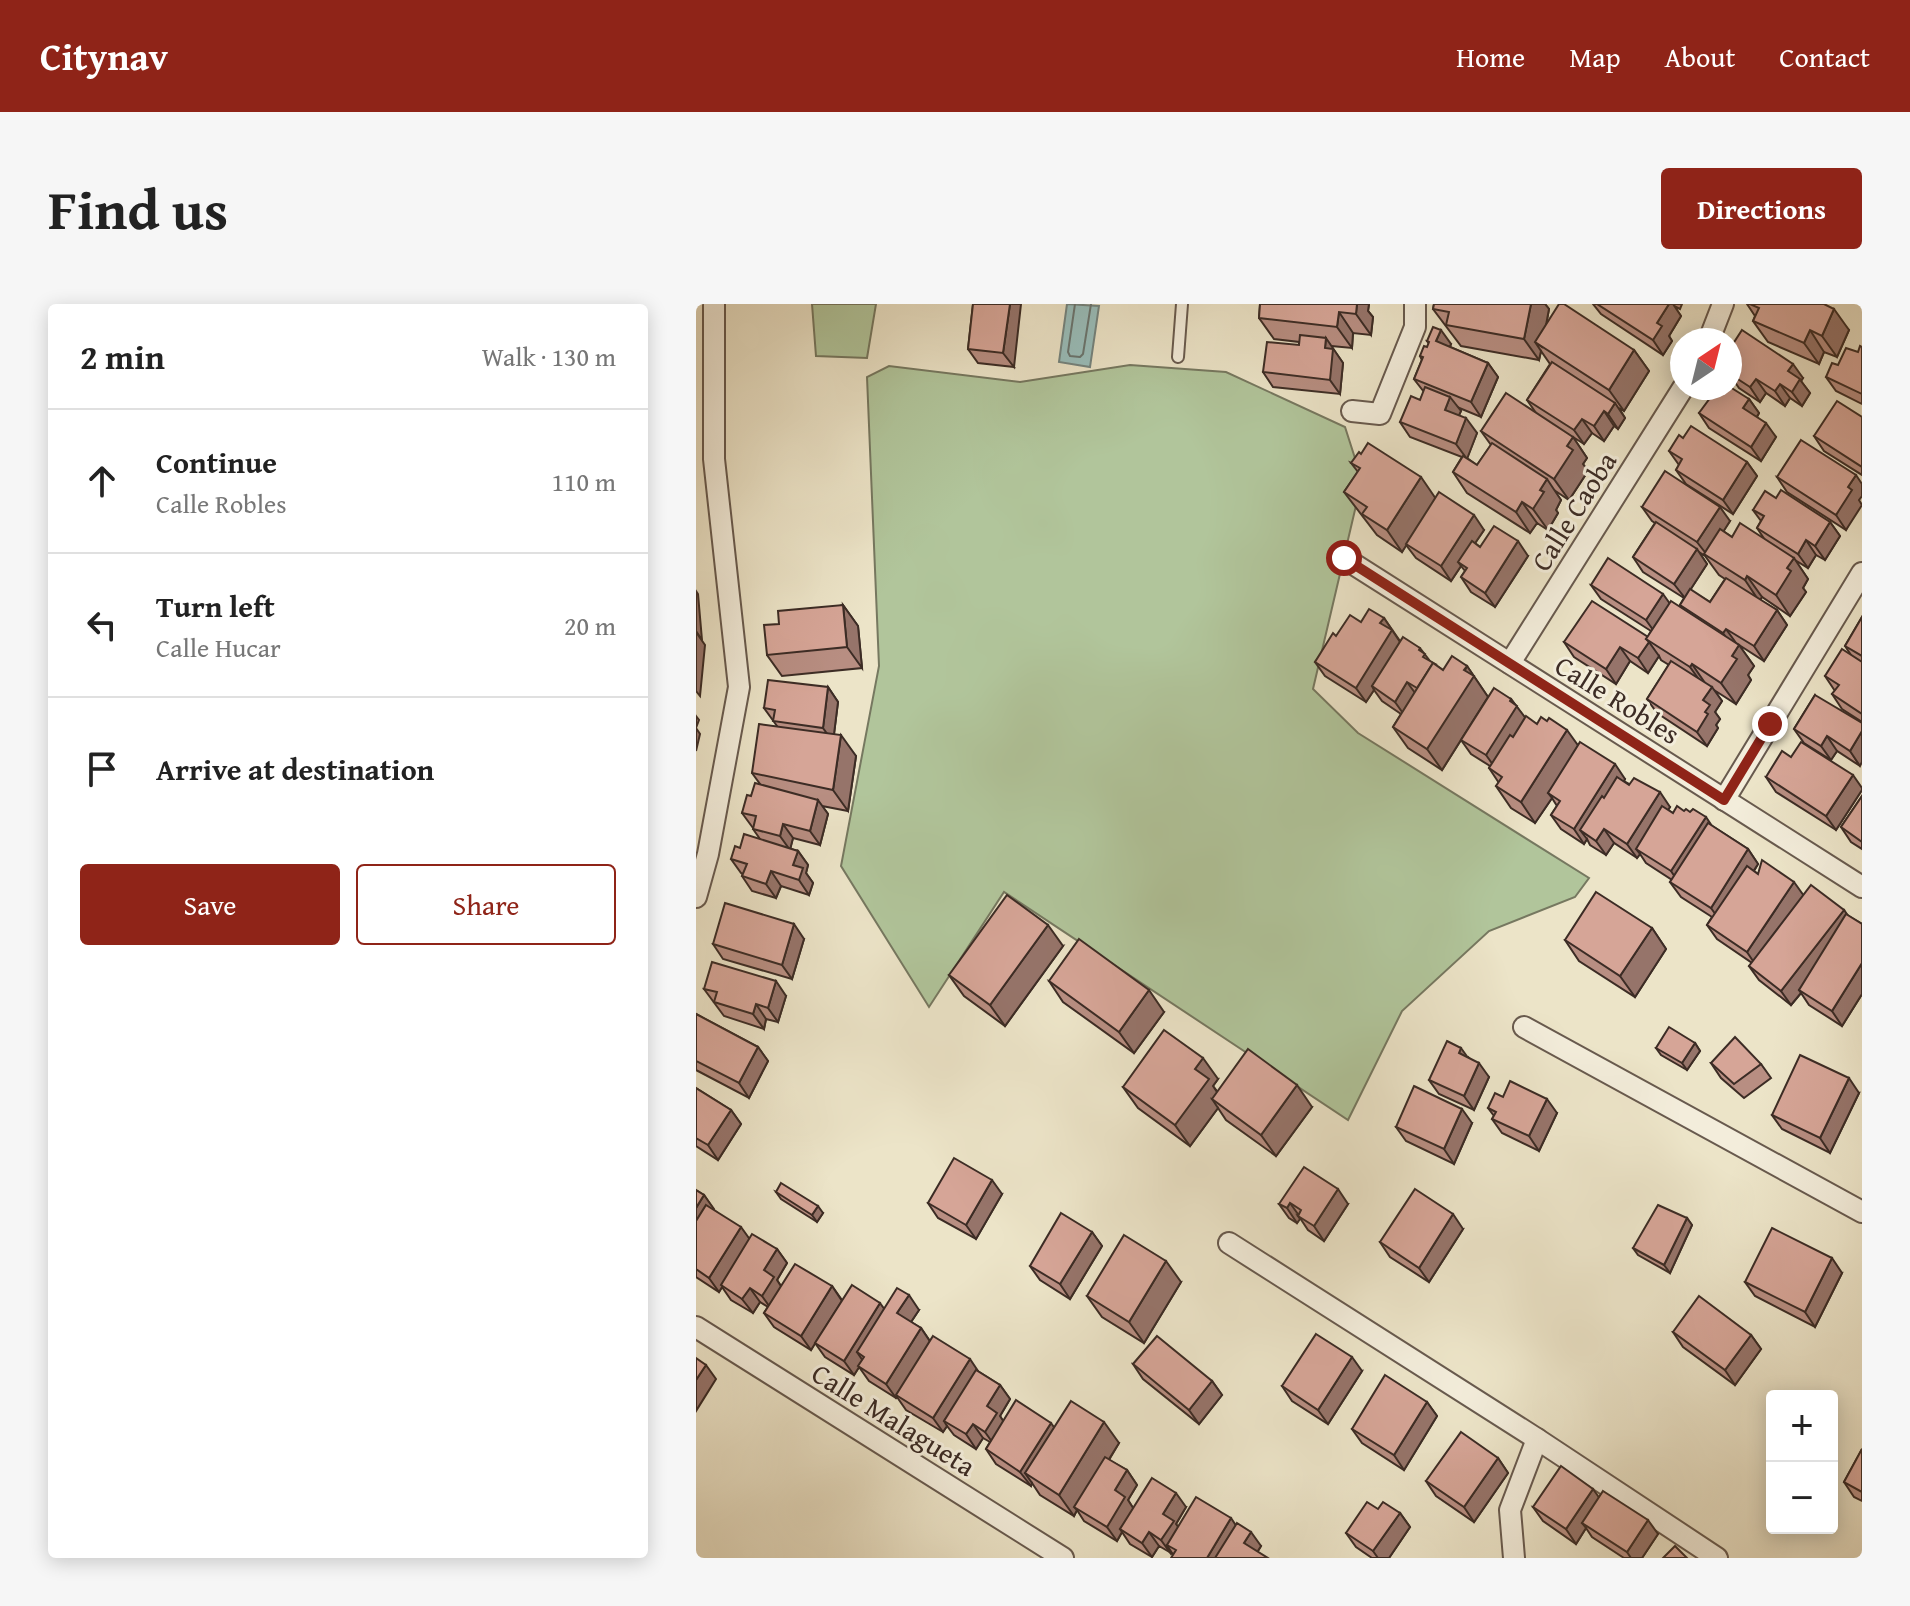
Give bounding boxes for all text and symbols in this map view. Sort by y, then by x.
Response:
text: Citynav [40,28,168,84]
text: Home [1456,36,1525,77]
text: Map [1569,36,1621,77]
text: About [1665,36,1735,77]
text: Contact [1779,36,1870,77]
text: Find us [48,167,228,250]
button: Directions [1661,168,1862,249]
north arrow [1670,328,1742,400]
text: 2 min [80,332,165,381]
text: Walk · 130 m [482,337,616,376]
text: Continue [156,440,277,484]
street label: Calle Caoba [1520,443,1626,579]
icon: ahead [80,459,124,503]
text: 110 m [551,462,616,501]
text: Calle Robles [156,484,286,523]
route start [1326,540,1362,576]
text: Turn left [156,584,275,628]
icon: left [80,603,124,647]
text: 20 m [564,606,616,645]
text: Calle Hucar [156,628,281,667]
street label: Calle Robles [1548,644,1688,754]
route end [1752,706,1788,742]
icon: arrive [80,747,124,791]
text: Arrive at destination [156,747,434,791]
button: Save [80,864,340,945]
button: Share [356,864,616,945]
street label: Calle Malagueta [804,1352,984,1486]
map controls [1766,1390,1838,1534]
button: + [1766,1390,1838,1462]
button: − [1766,1462,1838,1534]

